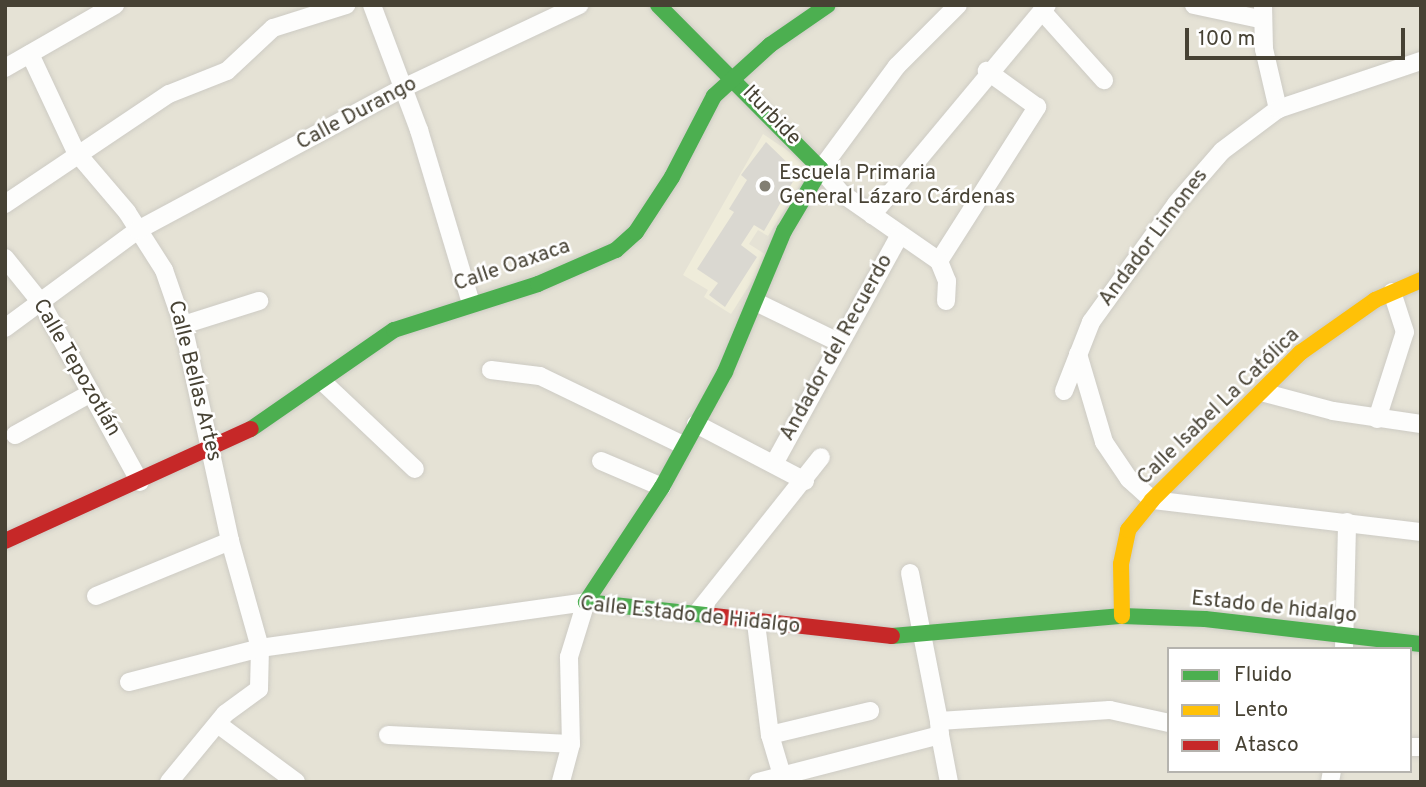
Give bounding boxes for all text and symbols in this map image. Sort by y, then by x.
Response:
scale bar [1188,14,1408,58]
text: 100 m [1198,26,1255,53]
street label: Calle Durango [292,72,422,156]
street label: Iturbide [736,81,806,151]
place label: Escuela Primaria General Lázaro Cárdenas [779,161,1015,211]
street label: Andador Limones [1094,164,1214,312]
marker: Escuela Primaria General Lázaro Cárdenas [757,178,773,194]
street label: Calle Oaxaca [451,234,573,298]
street label: Andador del Recuerdo [775,250,899,446]
street label: Calle Tepozotlán [26,294,126,442]
street label: Calle Bellas Artes [162,298,226,464]
street label: Calle Isabel La Católica [1133,323,1305,491]
street label: Estado de hidalgo [1190,587,1358,629]
street label: Calle Estado de Hidalgo [579,592,801,640]
legend [1167,647,1412,773]
text: Fluido [1234,662,1292,689]
text: Lento [1234,697,1288,724]
text: Atasco [1234,732,1299,759]

